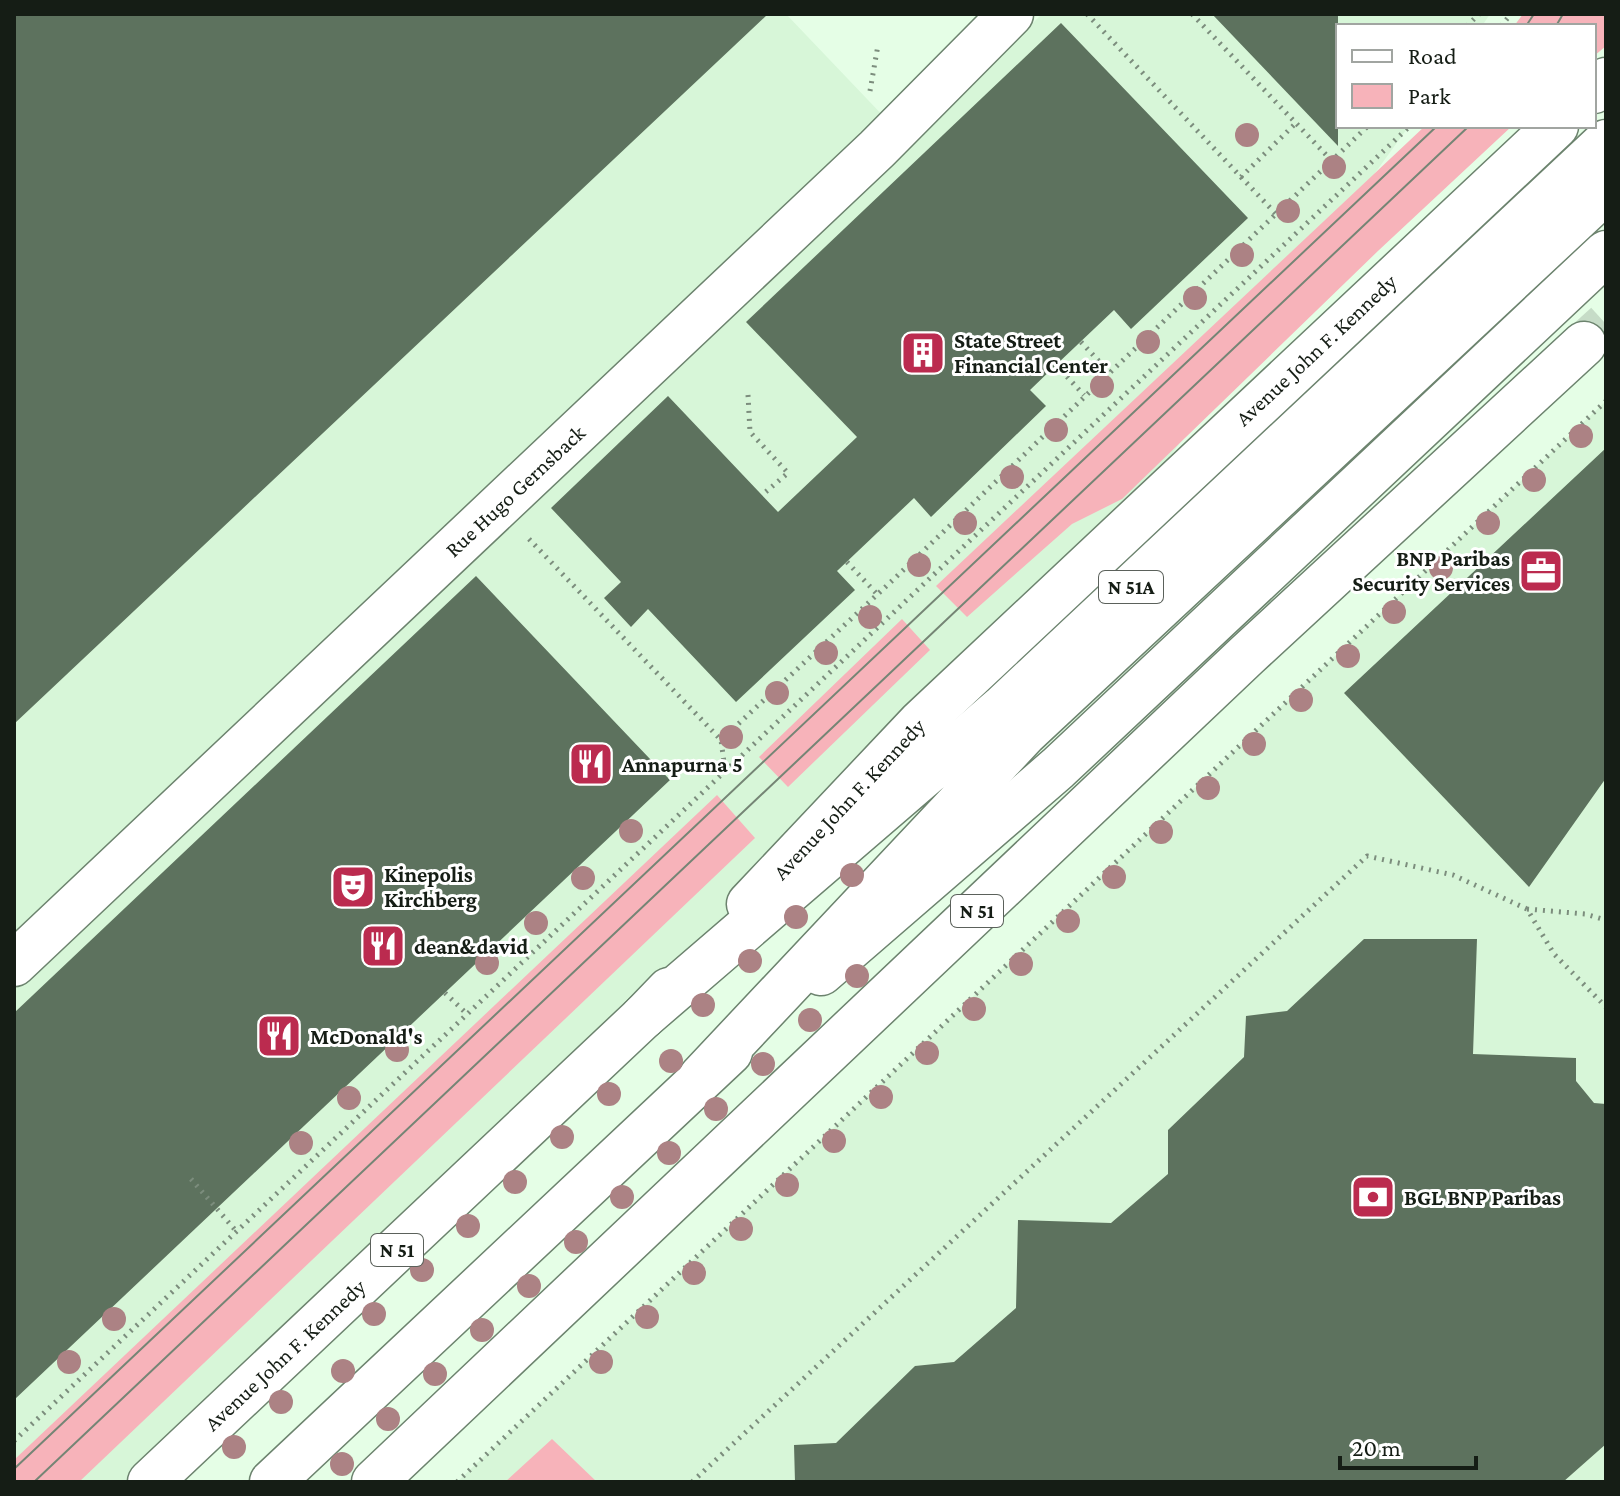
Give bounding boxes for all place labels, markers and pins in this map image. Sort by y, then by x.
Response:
place label: State Street Financial Center [954,328,1108,378]
building icon: State Street Financial Center [899,329,947,377]
place label: BNP Paribas Security Services [1352,546,1510,596]
office icon: BNP Paribas Security Services [1517,547,1565,595]
restaurant icon: Annapurna 5 [567,740,615,788]
place label: Annapurna 5 [621,752,743,777]
place label: Kinepolis Kirchberg [384,862,477,912]
theatre icon: Kinepolis Kirchberg [329,863,377,911]
restaurant icon: dean&david [359,922,407,970]
place label: dean&david [414,934,528,959]
restaurant icon: McDonald's [255,1012,303,1060]
place label: McDonald's [310,1024,423,1049]
bank icon: BGL BNP Paribas [1349,1173,1397,1221]
place label: BGL BNP Paribas [1404,1185,1561,1210]

